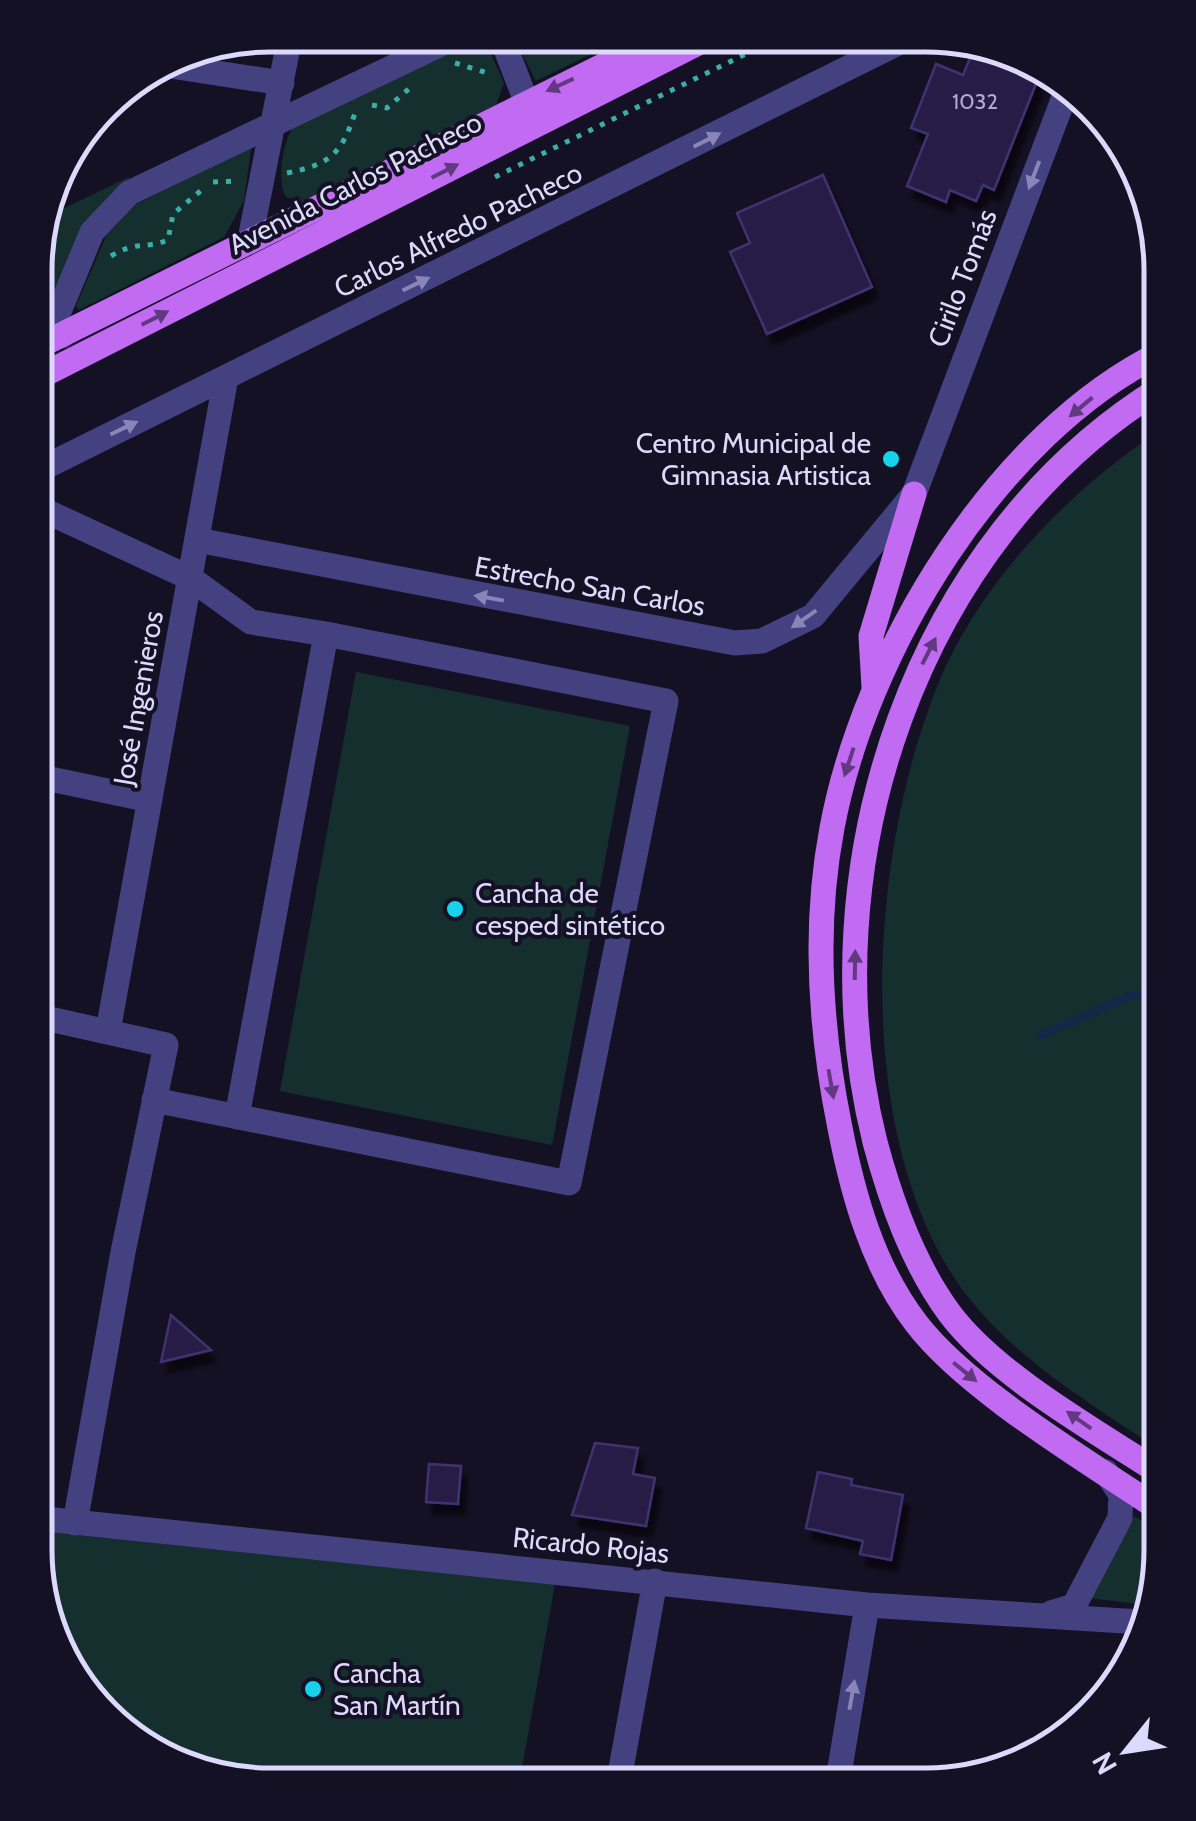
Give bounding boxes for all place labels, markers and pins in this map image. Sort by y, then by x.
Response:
place label: Centro Municipal de Gimnasia Artistica [636,426,872,492]
marker: Centro Municipal de Gimnasia Artistica [880,448,902,470]
place label: Cancha de cesped sintético [475,876,665,942]
marker: Cancha de cesped sintético [444,898,466,920]
place label: Cancha San Martín [333,1656,461,1722]
marker: Cancha San Martín [302,1678,324,1700]

